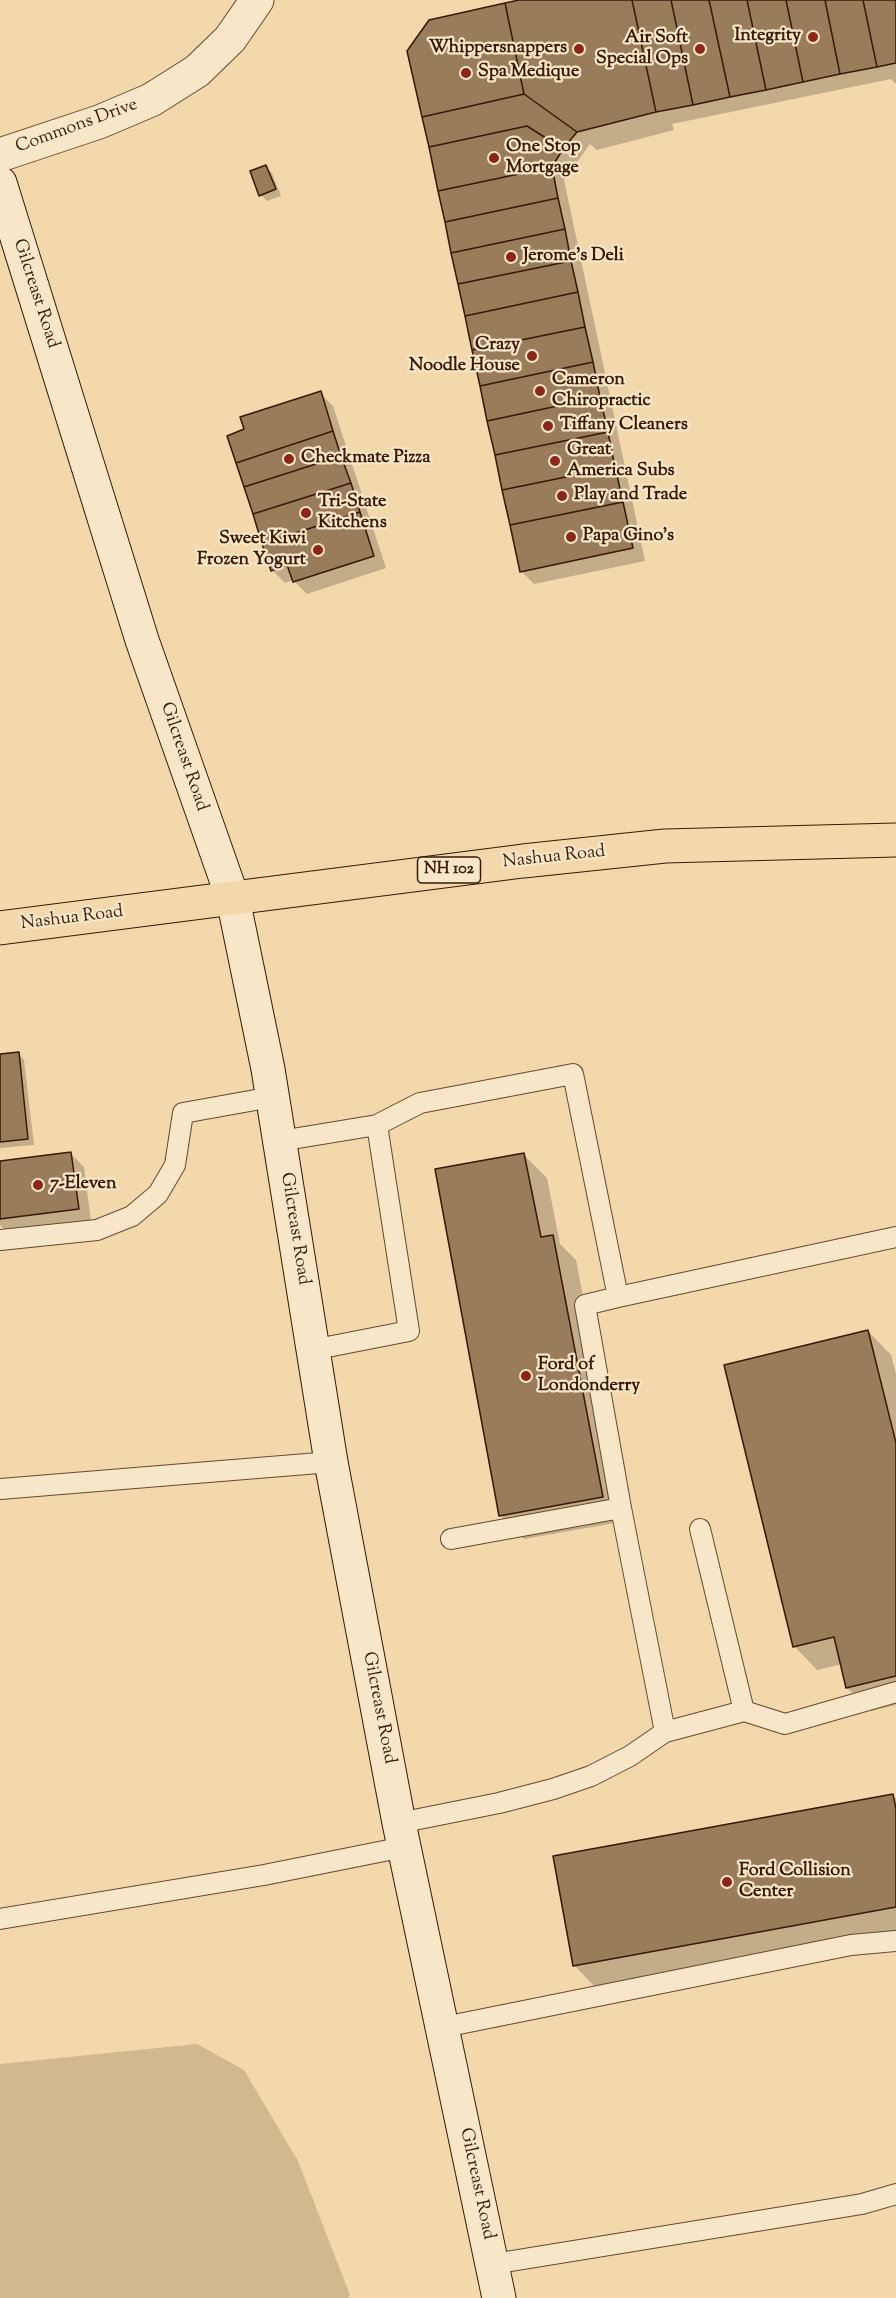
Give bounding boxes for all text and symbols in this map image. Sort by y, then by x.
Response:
place label: Integrity [734,26,801,48]
place label: Air Soft Special Ops [596,28,688,70]
marker: Integrity [806,30,820,44]
place label: Whippersnappers [429,38,567,60]
marker: Whippersnappers [572,42,586,56]
marker: Air Soft Special Ops [693,42,707,56]
place label: Spa Medique [478,62,579,84]
marker: Spa Medique [459,66,473,80]
street label: Commons Drive [13,95,141,159]
place label: One Stop Mortgage [506,137,581,180]
marker: One Stop Mortgage [487,151,501,165]
street label: Gilcreast Road [7,237,63,351]
place label: Jerome's Deli [523,246,624,268]
marker: Jerome's Deli [504,250,518,264]
place label: Crazy Noodle House [409,335,520,378]
marker: Crazy Noodle House [525,349,539,363]
place label: Cameron Chiropractic [552,370,651,412]
marker: Cameron Chiropractic [533,384,547,398]
place label: Tiffany Cleaners [560,415,688,437]
marker: Tiffany Cleaners [541,419,555,433]
place label: Great America Subs [567,440,675,482]
place label: Checkmate Pizza [301,448,430,470]
marker: Checkmate Pizza [282,452,296,466]
marker: Great America Subs [548,454,562,468]
place label: Play and Trade [574,485,687,507]
marker: Play and Trade [555,489,569,503]
place label: Tri-State Kitchens [318,492,387,534]
marker: Tri-State Kitchens [299,506,313,520]
place label: Papa Gino's [583,526,674,548]
place label: Sweet Kiwi Frozen Yogurt [197,529,306,572]
marker: Papa Gino's [564,530,578,544]
marker: Sweet Kiwi Frozen Yogurt [311,543,325,557]
street label: Gilcreast Road [154,700,212,814]
street label: Nashua Road [502,842,606,874]
road number: NH 102 [418,857,480,883]
street label: Nashua Road [20,902,124,936]
street label: Gilcreast Road [274,1171,314,1287]
place label: 7-Eleven [50,1174,117,1196]
marker: 7-Eleven [31,1178,45,1192]
place label: Ford of Londonderry [538,1355,640,1398]
marker: Ford of Londonderry [519,1369,533,1383]
street label: Gilcreast Road [357,1650,399,1766]
place label: Ford Collision Center [739,1861,851,1904]
marker: Ford Collision Center [720,1875,734,1889]
street label: Gilcreast Road [454,2126,498,2242]

